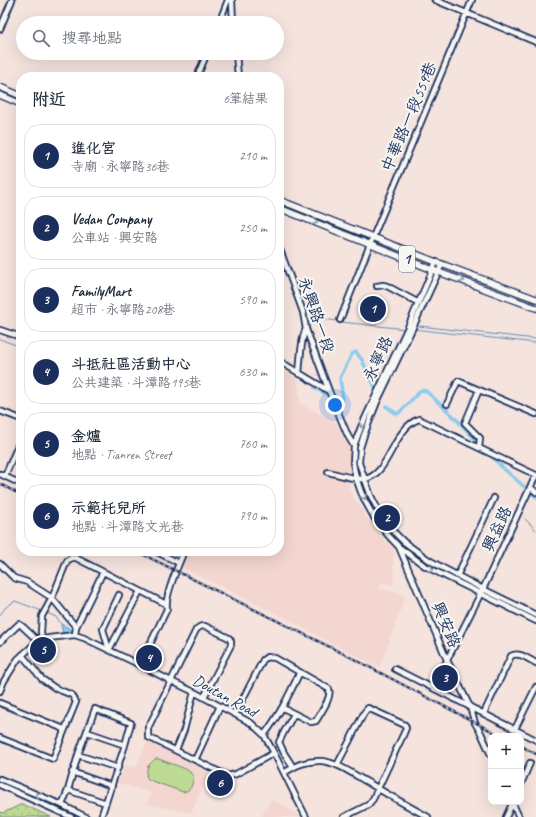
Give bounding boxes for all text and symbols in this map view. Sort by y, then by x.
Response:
search box [16,16,284,60]
icon: search [30,27,52,49]
text: 搜尋地點 [62,29,122,48]
street label: 中華路一段559巷 [377,59,441,175]
text: 附近 [32,89,66,110]
text: 6筆結果 [223,91,268,107]
text: 進化宮 [71,139,116,158]
text: 1 [43,148,49,164]
text: 210 m [239,148,267,164]
text: 寺廟 · 永寧路36巷 [71,159,169,175]
text: Vedan Company [71,210,151,229]
one-way arrow [312,218,319,226]
text: 2 [43,220,49,236]
text: 250 m [239,220,267,236]
text: 公車站 · 興安路 [71,230,158,246]
road number: 1 [399,246,415,272]
street label: 永興路一段 [294,274,338,356]
one-way arrow [459,276,466,284]
text: FamilyMart [71,282,131,301]
text: 3 [43,292,49,308]
text: 590 m [239,292,267,308]
pin: 1 [360,294,386,324]
text: 超市 · 永寧路208巷 [71,302,175,318]
street label: 永寧路 [359,333,397,385]
text: 斗抵社區活動中心 [71,355,191,374]
text: 4 [43,364,49,380]
text: 630 m [239,364,267,380]
text: 公共建築 · 斗潭路195巷 [71,375,201,391]
your location [325,395,345,415]
one-way arrow [359,420,367,428]
text: 金爐 [71,427,101,446]
text: 5 [43,436,49,452]
text: 760 m [239,436,267,452]
text: 地點 · Tianren Street [71,447,171,463]
one-way arrow [359,494,367,501]
text: 示範托兒所 [71,499,146,518]
pin: 2 [374,503,400,533]
street label: 興益路 [478,503,516,555]
text: 6 [43,508,49,524]
text: 790 m [239,508,267,524]
text: 地點 · 斗潭路文光巷 [71,519,184,535]
one-way arrow [427,564,434,572]
street label: 興安路 [427,599,465,651]
pin: 5 [30,635,56,665]
pin: 4 [136,643,162,673]
pin: 3 [432,663,458,693]
street label: Doutan Road [189,670,263,723]
map controls [488,733,524,805]
button: + [488,733,524,769]
pin: 6 [207,768,233,798]
button: − [488,769,524,805]
one-way arrow [34,792,41,800]

